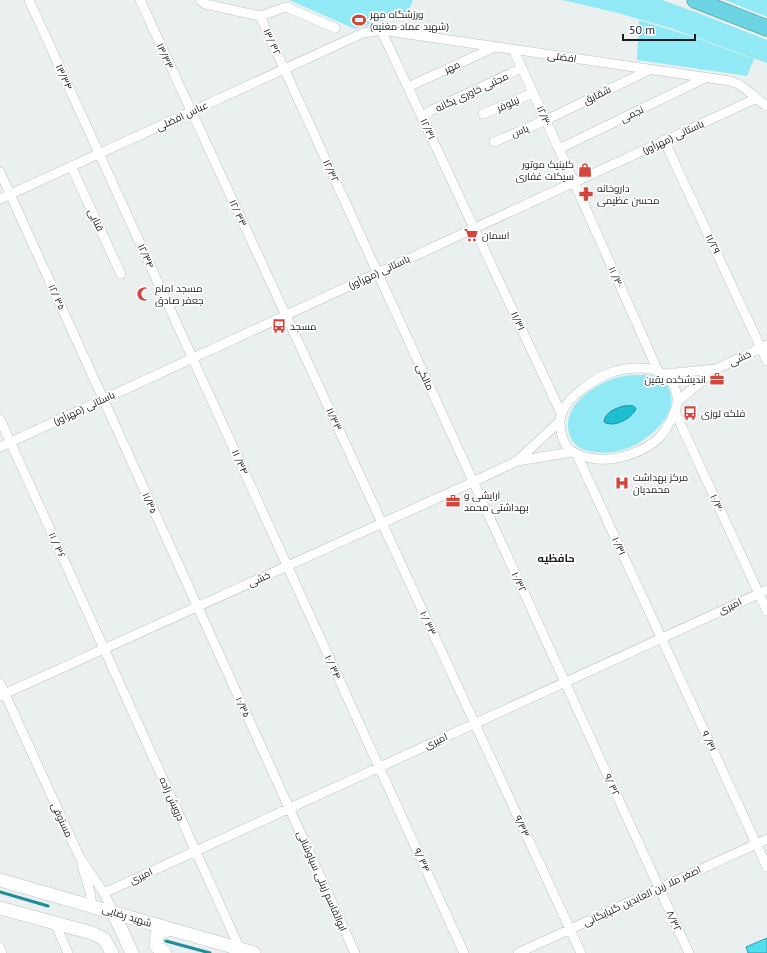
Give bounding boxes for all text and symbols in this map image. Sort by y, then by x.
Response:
place label: ورزشگاه مهر (شهید عماد مغنیه) [369,8,449,33]
sports icon: ورزشگاه مهر (شهید عماد مغنیه) [351,12,367,28]
scale bar [623,16,695,42]
text: 50 m [629,22,655,37]
street label: ۱۳/ ۳۲ [260,27,284,57]
street label: ۱۳/۳۳ [153,41,177,71]
street label: افضلی [547,49,577,65]
street label: مهر [441,58,462,77]
street label: ۱۳/۳۴ [52,62,76,92]
street label: مجتبی خاوری یگانه [433,69,511,115]
street label: شقایق [581,83,613,107]
street label: نیلوفر [494,93,521,115]
street label: عباس افضلی [154,98,210,134]
street label: نجمی [618,103,646,125]
street label: ۱۲/۳۰ [534,104,554,128]
street label: ۱۲/۳۱ [418,116,438,142]
street label: باستانی (مهرآور) [640,117,706,157]
street label: یاس [509,122,531,140]
street label: ۱۲/۳۲ [320,157,342,185]
place label: کلینیک موتور سیکلت غفاری [515,158,574,183]
shop icon: کلینیک موتور سیکلت غفاری [577,162,593,178]
place label: داروخانه محسن عظیمی [597,182,659,207]
pharmacy icon: داروخانه محسن عظیمی [578,186,594,202]
street label: ۱۲/ ۳۳ [226,198,250,229]
street label: قنایی [85,207,107,233]
supermarket icon: آسمان [463,227,479,243]
place label: آسمان [482,229,510,242]
street label: ۱۱/۲۹ [703,232,723,256]
street label: ۱۲/۳۴ [135,242,157,271]
street label: باستانی (مهرآور) [346,252,412,292]
street label: ۱۱ /۳۰ [606,264,626,290]
street label: ۱۲/ ۳۵ [46,282,68,312]
place label: مسجد امام جعفر صادق [155,282,204,307]
mosque icon: مسجد امام جعفر صادق [136,286,152,302]
street label: ۱۱/۳۱ [508,309,528,333]
bus stop icon: مسجد [271,318,287,334]
place label: مسجد [290,320,316,333]
street label: خشی [727,347,753,369]
street label: مالکی [413,362,437,392]
office icon: اندیشکده یقین [709,371,725,387]
place label: اندیشکده یقین [645,373,706,386]
street label: باستانی (مهرآور) [51,388,117,428]
bus stop icon: فلکه لوزی [682,405,698,421]
street label: ۱۱/۳۳ [323,406,345,432]
place label: فلکه لوزی [701,407,745,420]
street label: ۱۱ /۳۴ [229,448,251,477]
place label: مرکز بهداشت محمدیان [633,471,688,496]
hospital icon: مرکز بهداشت محمدیان [614,475,630,491]
place label: آرایشی و بهداشتی محمد [464,489,529,514]
street label: ۱۱/۳۵ [140,490,160,516]
street label: ۱۰/۳۰ [707,492,727,514]
office icon: آرایشی و بهداشتی محمد [445,493,461,509]
street label: ۱۱ / ۳۶ [46,530,68,560]
street label: ۱۰/۳۱ [609,535,629,557]
district label: حافظیه [537,551,575,565]
street label: خشی [246,568,272,590]
street label: ۱۰/۳۲ [509,570,529,594]
street label: امیری [716,595,744,617]
street label: ۱۰/ ۳۳ [417,609,439,637]
street label: ۱۰/ ۳۴ [322,653,344,681]
street label: ۱۰/۳۵ [233,695,253,719]
street label: ۹ /۳۱ [699,729,719,753]
street label: امیری [422,730,450,752]
street label: ۹/ ۳۲ [601,772,623,798]
street label: درویش زاده [157,775,188,823]
street label: مستوفی [48,801,76,839]
street label: ۹/۳۳ [511,813,533,839]
street label: ابوالقاسم زینلی سیاوشانی [293,829,350,934]
street label: ۹/ ۳۴ [411,846,433,874]
street label: اصغر ملا زین العابدین گلپایگانی [581,863,703,929]
street label: امیری [127,865,155,887]
street label: شهید رضایی [101,902,153,930]
street label: ۸/۳۲ [663,908,685,934]

